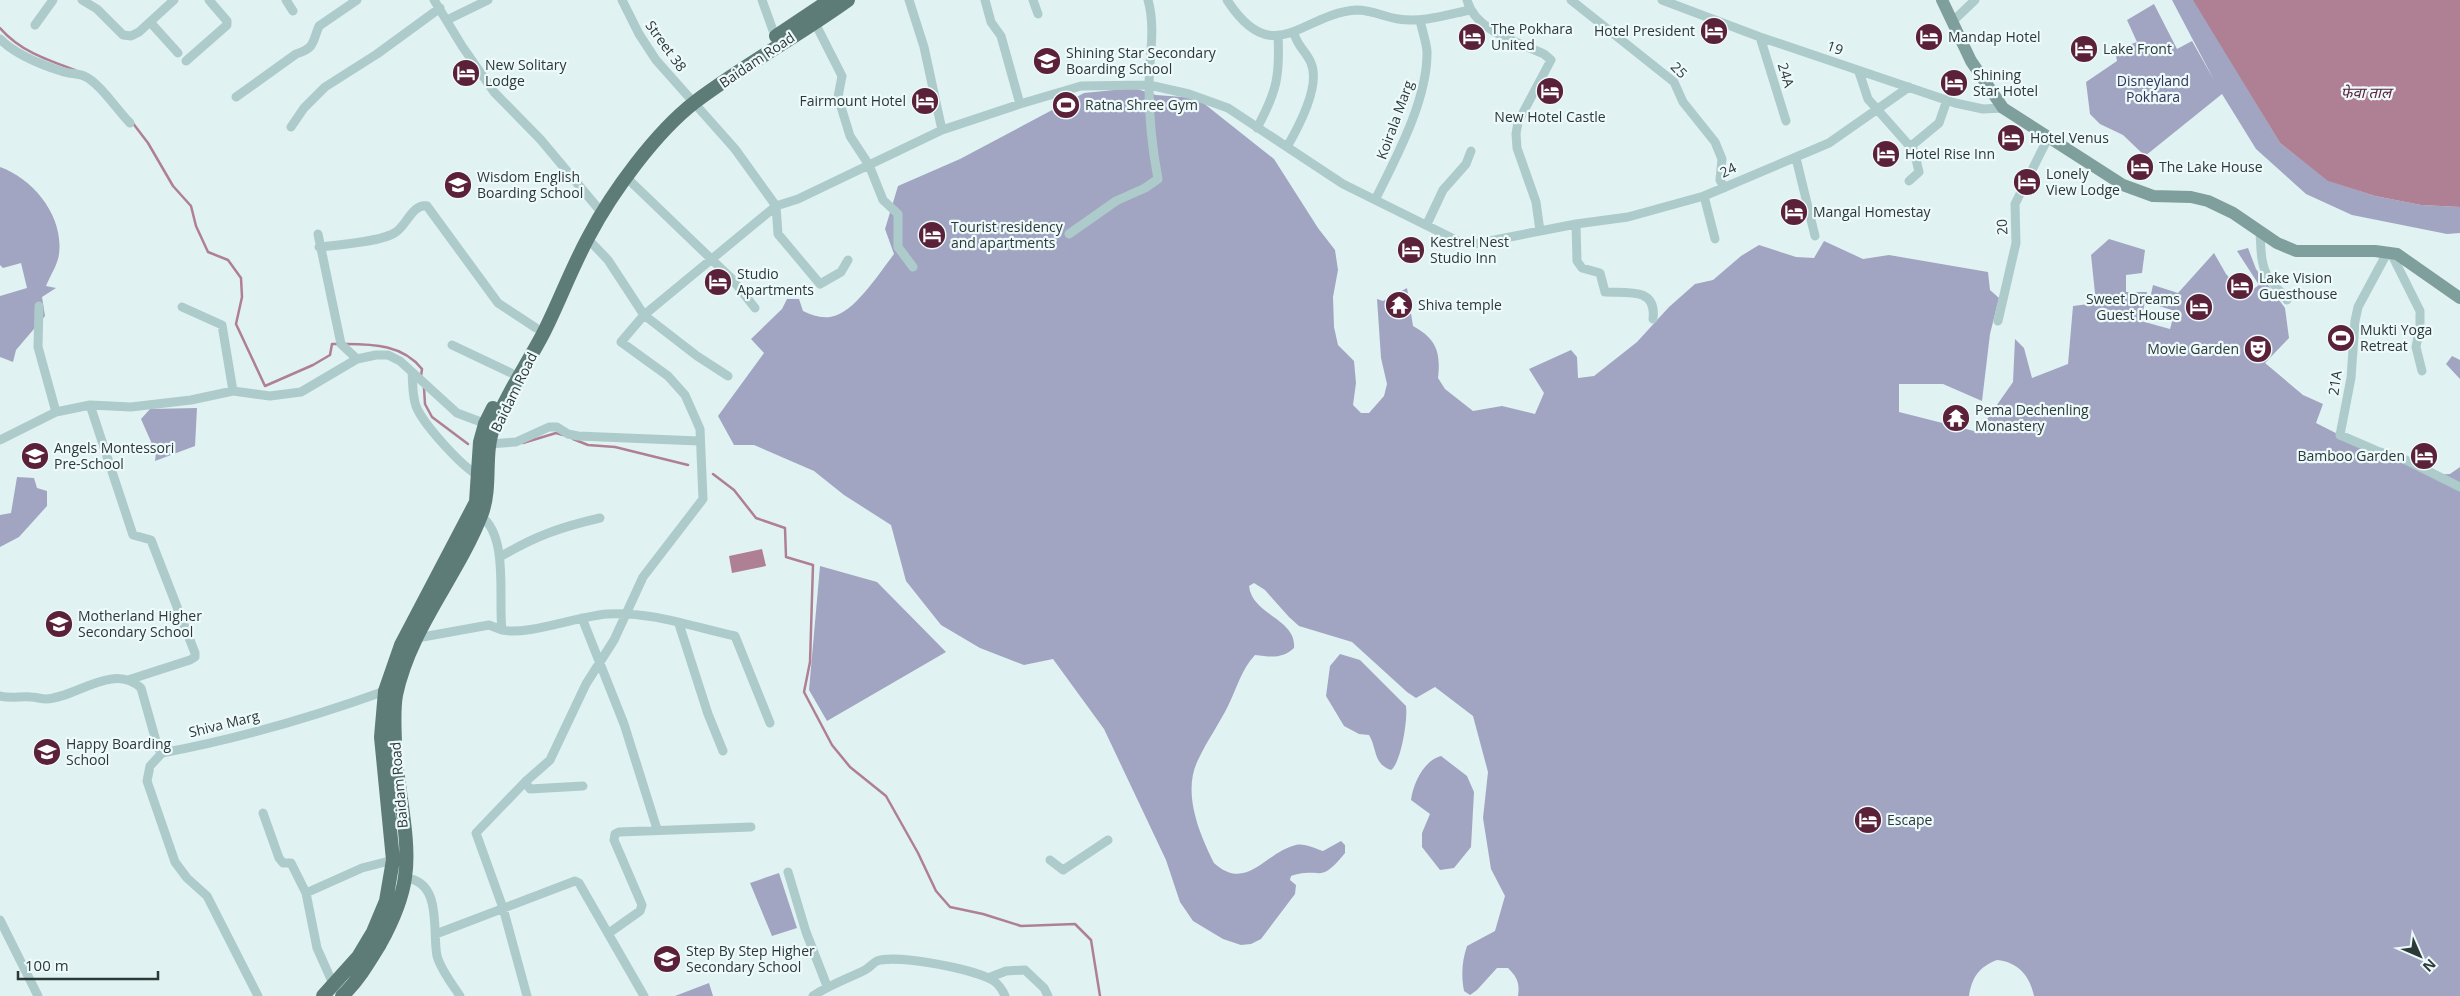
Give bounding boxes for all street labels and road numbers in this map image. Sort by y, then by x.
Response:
street label: Street 38 [641,16,691,75]
street label: Baidam Road [715,27,798,92]
street label: 19 [1824,36,1846,59]
street label: 25 [1667,57,1692,82]
street label: 24A [1774,60,1799,90]
street label: Koirala Marg [1371,77,1418,162]
street label: 24 [1716,158,1739,182]
street label: 20 [1992,219,2011,236]
street label: Baidam Road [486,349,541,435]
street label: 21A [2323,369,2346,397]
street label: Shiva Marg [187,706,261,741]
street label: Baidam Road [385,741,412,829]

